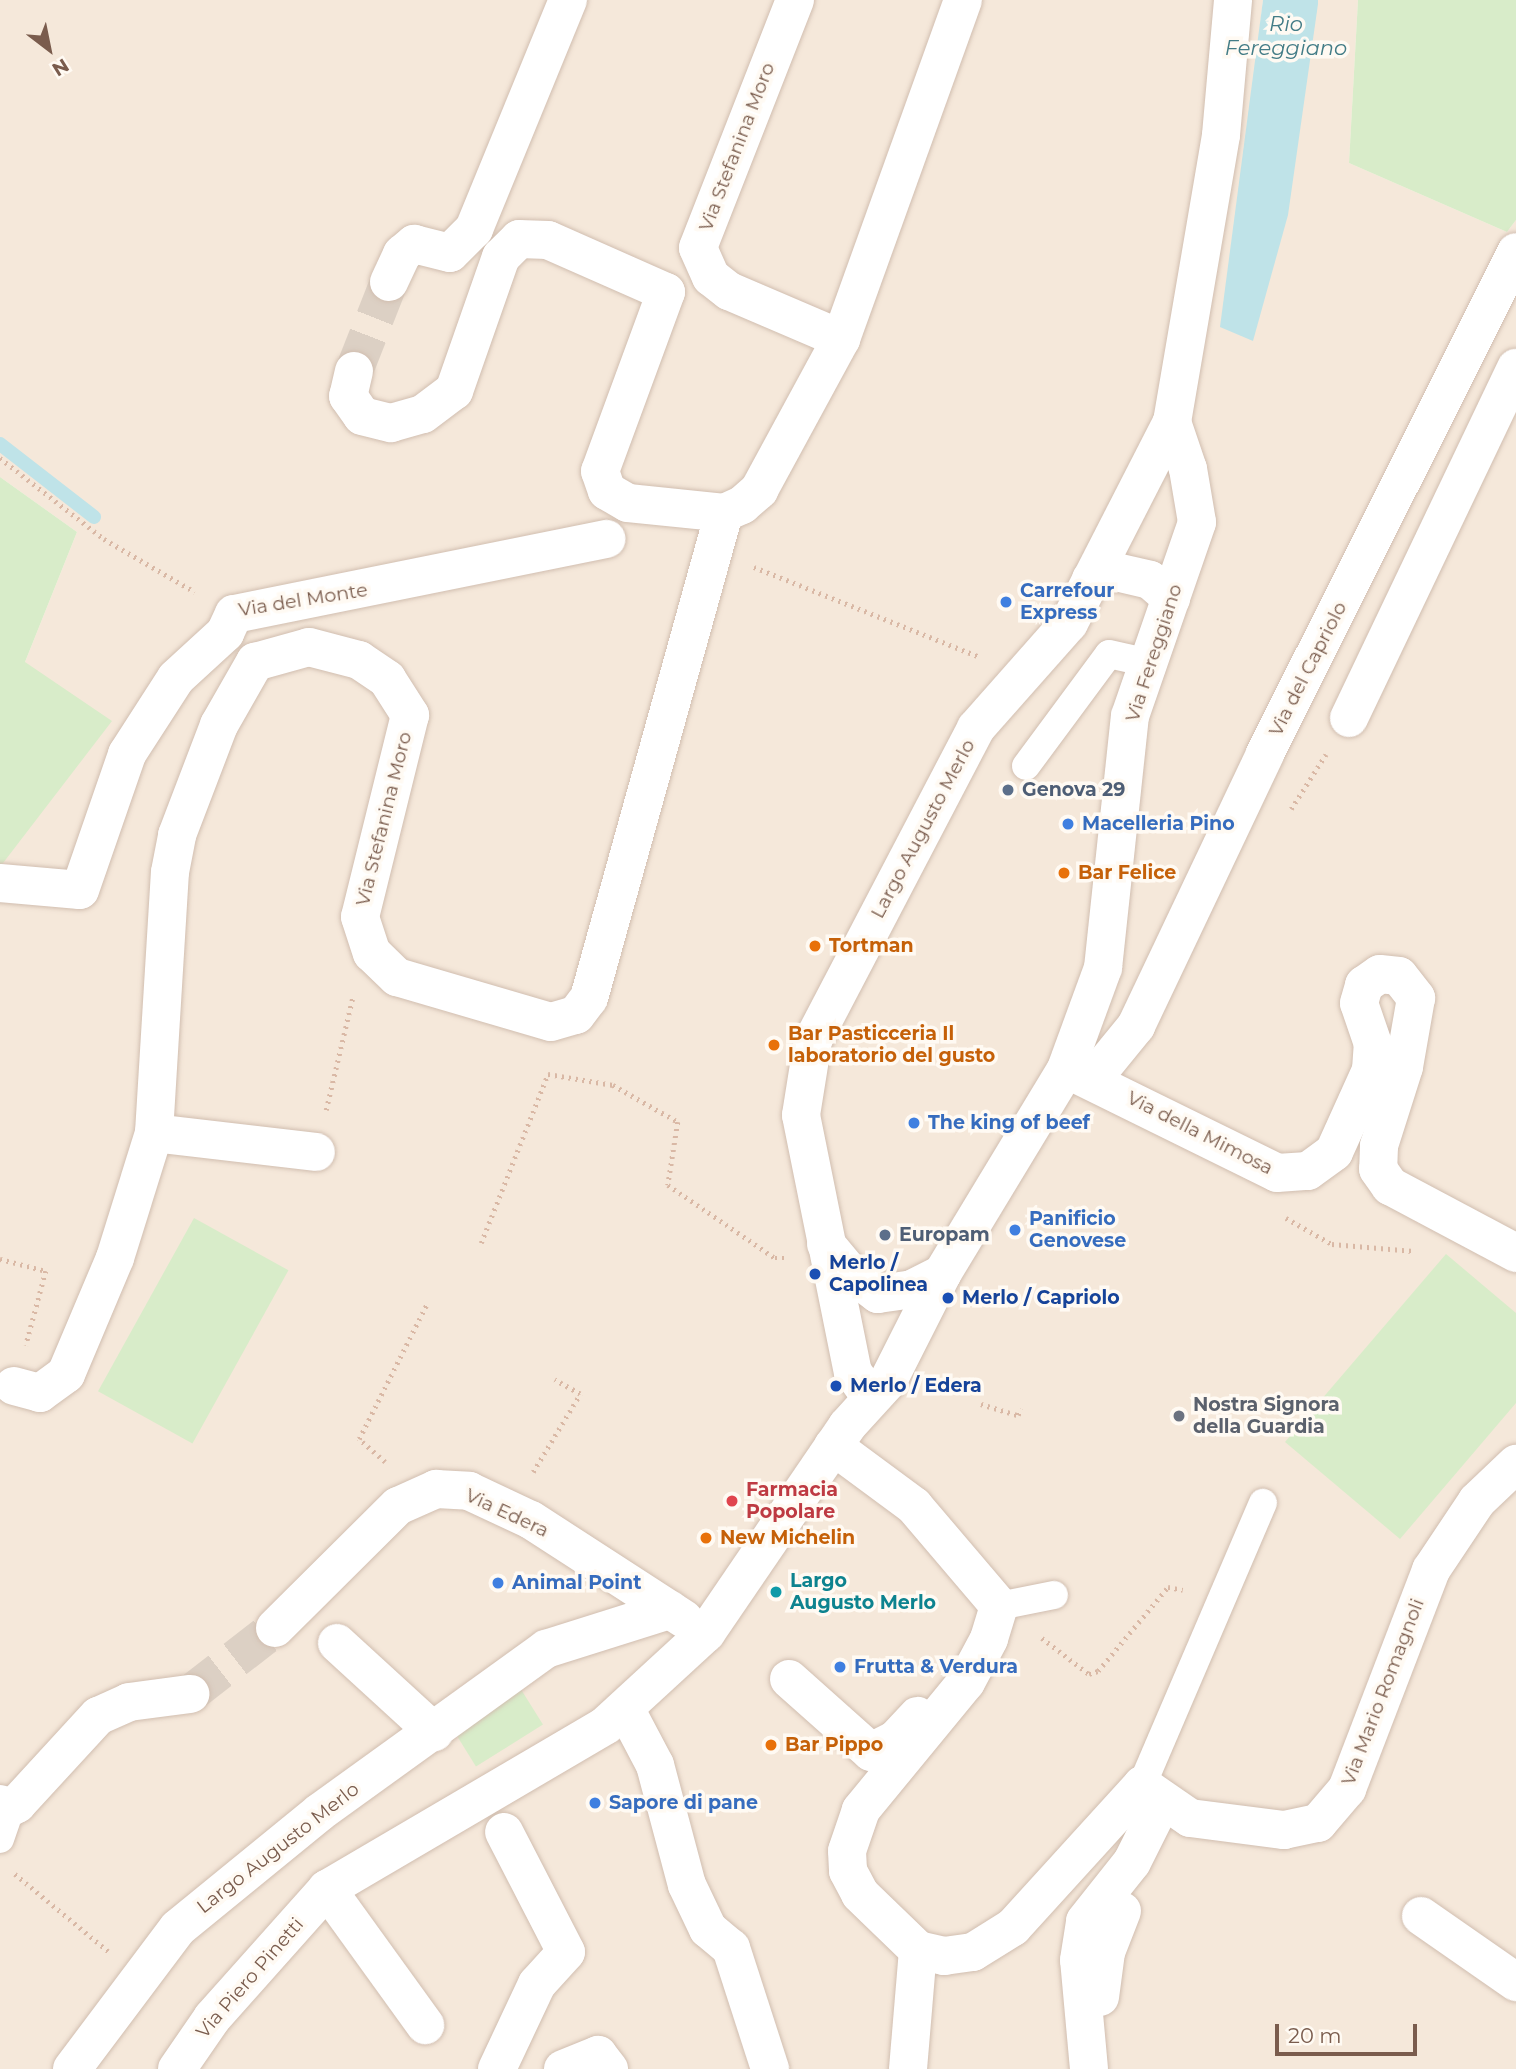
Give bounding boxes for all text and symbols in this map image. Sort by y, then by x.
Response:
water label: Rio Fereggiano [1225,11,1347,61]
north arrow [14,14,84,84]
text: N [48,53,73,81]
street label: Via Stefanina Moro [694,60,780,234]
street label: Via del Monte [237,579,369,621]
place label: Carrefour Express [1020,580,1114,624]
street label: Via Fereggiano [1121,581,1187,725]
marker: Carrefour Express [998,594,1014,610]
street label: Via del Capriolo [1264,598,1352,740]
street label: Via Stefanina Moro [351,730,417,908]
street label: Largo Augusto Merlo [866,736,980,922]
place label: Genova 29 [1022,779,1125,801]
marker: Genova 29 [1000,782,1016,798]
place label: Macelleria Pino [1082,813,1235,835]
marker: Macelleria Pino [1060,816,1076,832]
place label: Bar Felice [1078,862,1176,884]
marker: Bar Felice [1056,865,1072,881]
place label: Tortman [829,935,914,957]
marker: Tortman [807,938,823,954]
place label: Bar Pasticceria Il laboratorio del gusto [788,1023,995,1067]
marker: Bar Pasticceria Il laboratorio del gusto [766,1037,782,1053]
street label: Via della Mimosa [1123,1086,1277,1180]
place label: The king of beef [928,1112,1090,1134]
marker: The king of beef [906,1115,922,1131]
place label: Panificio Genovese [1029,1208,1126,1252]
marker: Panificio Genovese [1007,1222,1023,1238]
place label: Europam [899,1224,990,1246]
marker: Europam [877,1227,893,1243]
place label: Merlo / Capolinea [829,1252,928,1296]
marker: Merlo / Capolinea [807,1266,823,1282]
place label: Merlo / Capriolo [962,1287,1120,1309]
marker: Merlo / Capriolo [940,1290,956,1306]
place label: Merlo / Edera [850,1375,982,1397]
marker: Merlo / Edera [828,1378,844,1394]
place label: Nostra Signora della Guardia [1193,1394,1340,1438]
marker: Nostra Signora della Guardia [1171,1408,1187,1424]
place label: Farmacia Popolare [746,1479,838,1523]
street label: Via Edera [462,1484,552,1542]
marker: Farmacia Popolare [724,1493,740,1509]
place label: New Michelin [720,1527,855,1549]
marker: New Michelin [698,1530,714,1546]
place label: Largo Augusto Merlo [790,1570,936,1614]
place label: Animal Point [512,1572,641,1594]
marker: Animal Point [490,1575,506,1591]
marker: Largo Augusto Merlo [768,1584,784,1600]
street label: Via Mario Romagnoli [1337,1595,1429,1789]
place label: Frutta & Verdura [854,1656,1018,1678]
marker: Frutta & Verdura [832,1659,848,1675]
place label: Bar Pippo [785,1734,883,1756]
marker: Bar Pippo [763,1737,779,1753]
street label: Largo Augusto Merlo [192,1778,364,1918]
place label: Sapore di pane [609,1792,758,1814]
marker: Sapore di pane [587,1795,603,1811]
street label: Via Piero Pinetti [192,1913,308,2043]
scale bar [1278,2010,1420,2054]
text: 20 m [1288,2023,1342,2048]

